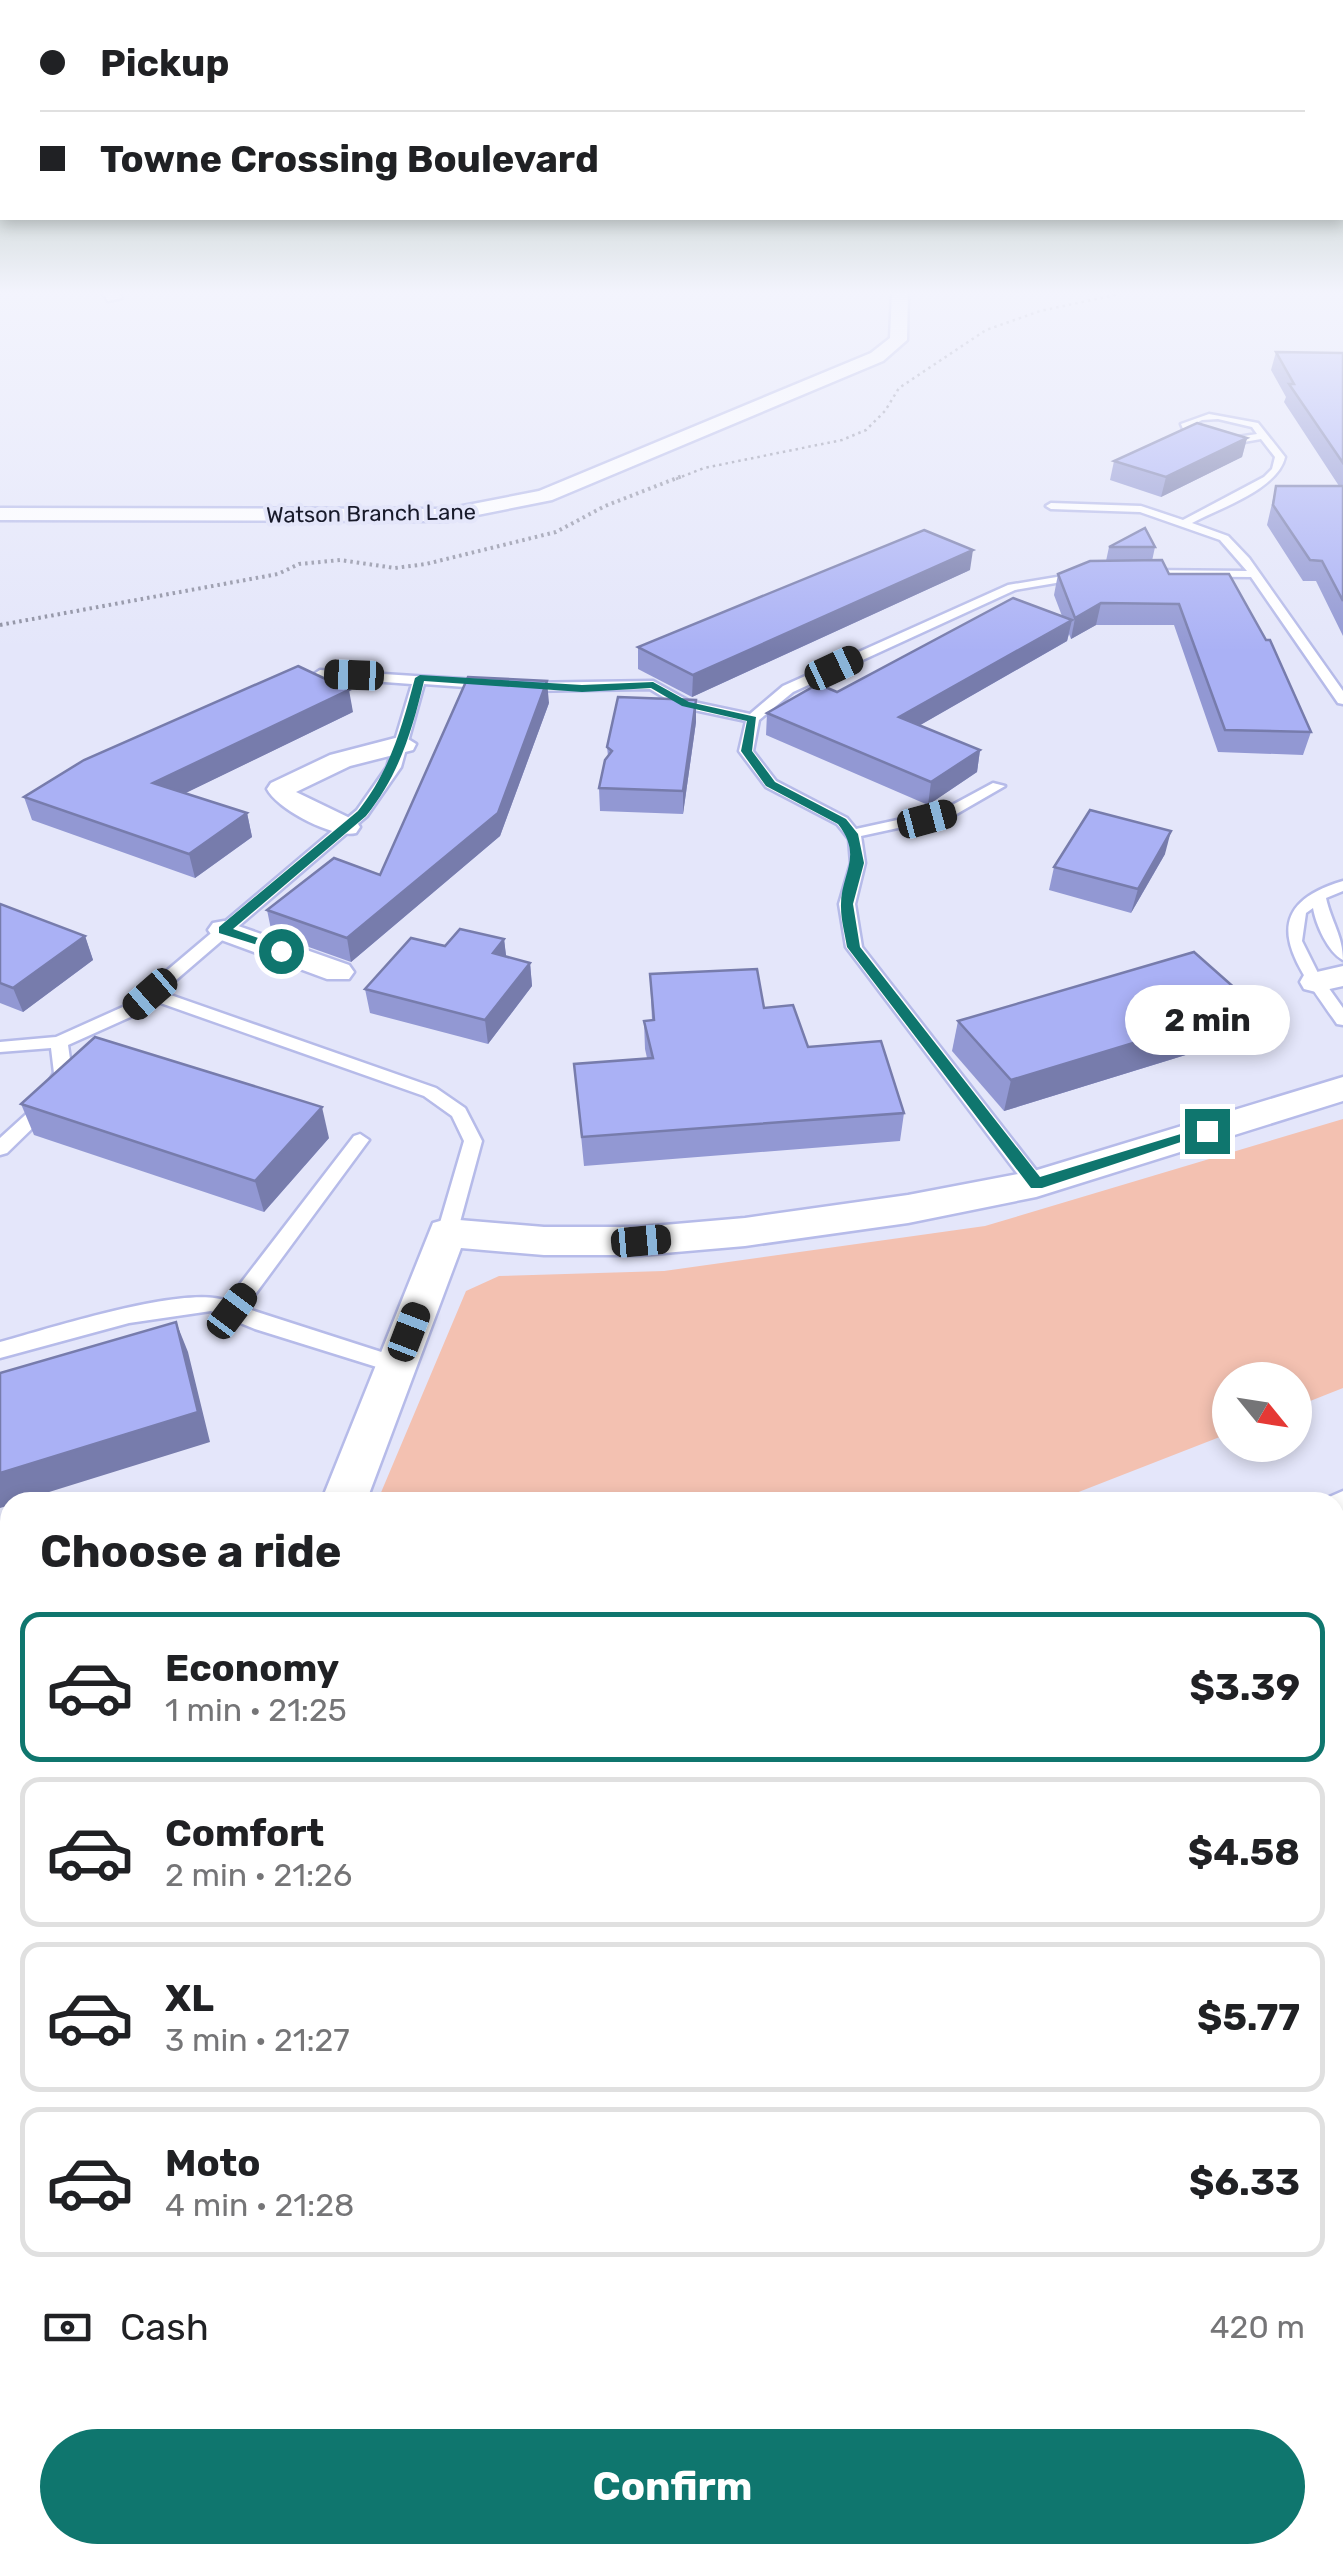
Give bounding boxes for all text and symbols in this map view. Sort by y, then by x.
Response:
text: Pickup [100,40,229,86]
text: Towne Crossing Boulevard [100,136,599,182]
street label: Watson Branch Lane [266,498,476,529]
car [800,642,868,694]
car [323,659,385,691]
car [894,797,960,841]
route start [259,929,304,974]
car [118,963,182,1025]
callout: 2 min [1124,986,1290,1056]
text: 2 min [1164,1001,1251,1039]
route end [1185,1109,1230,1154]
car [610,1223,672,1259]
car [202,1278,262,1344]
car [384,1299,434,1365]
north arrow [1212,1362,1312,1462]
map controls [1212,1362,1312,1462]
text: Choose a ride [40,1525,342,1578]
icon: car [45,1642,135,1732]
text: Economy [165,1645,339,1691]
text: $3.39 [1189,1664,1300,1710]
text: 1 min · 21:25 [165,1691,347,1729]
icon: car [45,1807,135,1897]
text: Comfort [165,1810,324,1856]
text: $4.58 [1188,1829,1300,1875]
text: 2 min · 21:26 [165,1856,352,1894]
icon: car [45,1972,135,2062]
text: XL [165,1975,214,2021]
text: $5.77 [1197,1994,1300,2040]
text: 3 min · 21:27 [165,2021,350,2059]
icon: car [45,2137,135,2227]
text: Moto [165,2140,261,2186]
text: $6.33 [1189,2159,1300,2205]
text: 4 min · 21:28 [165,2186,354,2224]
icon: cash [40,2300,95,2355]
text: Cash [120,2304,209,2350]
text: 420 m [1210,2308,1305,2346]
button: Confirm [40,2429,1305,2544]

